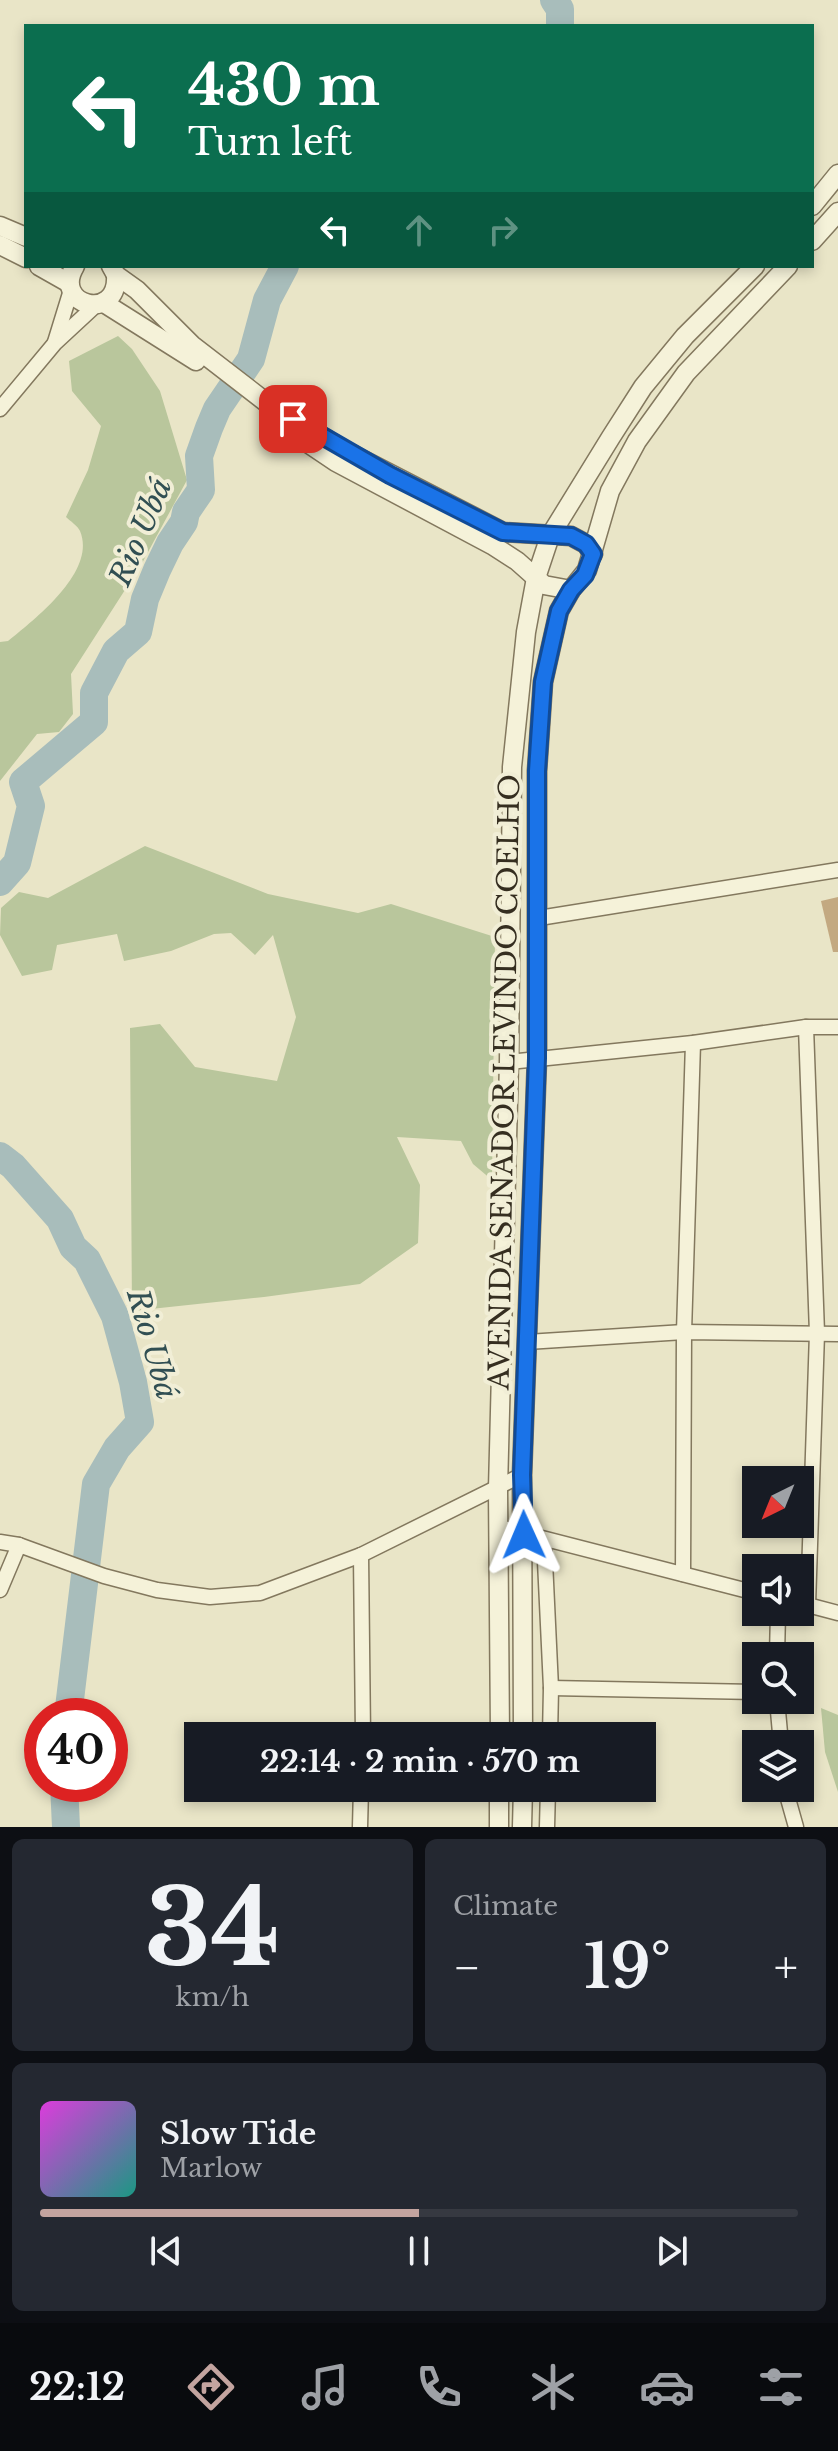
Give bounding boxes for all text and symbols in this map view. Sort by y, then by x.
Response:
text: 430 m [188,51,380,120]
icon: left [56,56,160,160]
text: Turn left [188,120,352,165]
icon: left [313,208,357,252]
icon: ahead [397,208,441,252]
icon: right [481,208,525,252]
pin [259,385,327,453]
icon: arrive [271,397,315,441]
water label: Rio Ubá [101,473,180,592]
street label: AVENIDA SENADOR LEVINDO COELHO [482,774,527,1391]
water label: Rio Ubá [119,1283,186,1403]
north arrow [742,1466,814,1538]
map controls [742,1466,814,1802]
position arrow [482,1493,566,1577]
button: sound [742,1554,814,1626]
button: search [742,1642,814,1714]
speed limit sign: 40 [24,1698,128,1802]
button: layers [742,1730,814,1802]
text: 22:14 · 2 min · 570 m [260,1743,580,1780]
text: 34 [145,1864,280,1993]
text: Climate [453,1890,558,1922]
text: 19° [584,1930,671,2004]
text: − [453,1940,481,1995]
text: + [774,1940,798,1995]
text: km/h [176,1981,249,2013]
text: Slow Tide [160,2115,316,2152]
text: Marlow [160,2152,262,2184]
icon: previous [144,2229,188,2273]
icon: pause [397,2229,441,2273]
icon: next [650,2229,694,2273]
icon: directions [183,2359,239,2415]
icon: music [297,2359,353,2415]
icon: phone [411,2359,467,2415]
icon: climate [525,2359,581,2415]
icon: car [639,2359,695,2415]
icon: filters [753,2359,809,2415]
text: 22:12 [29,2365,125,2410]

